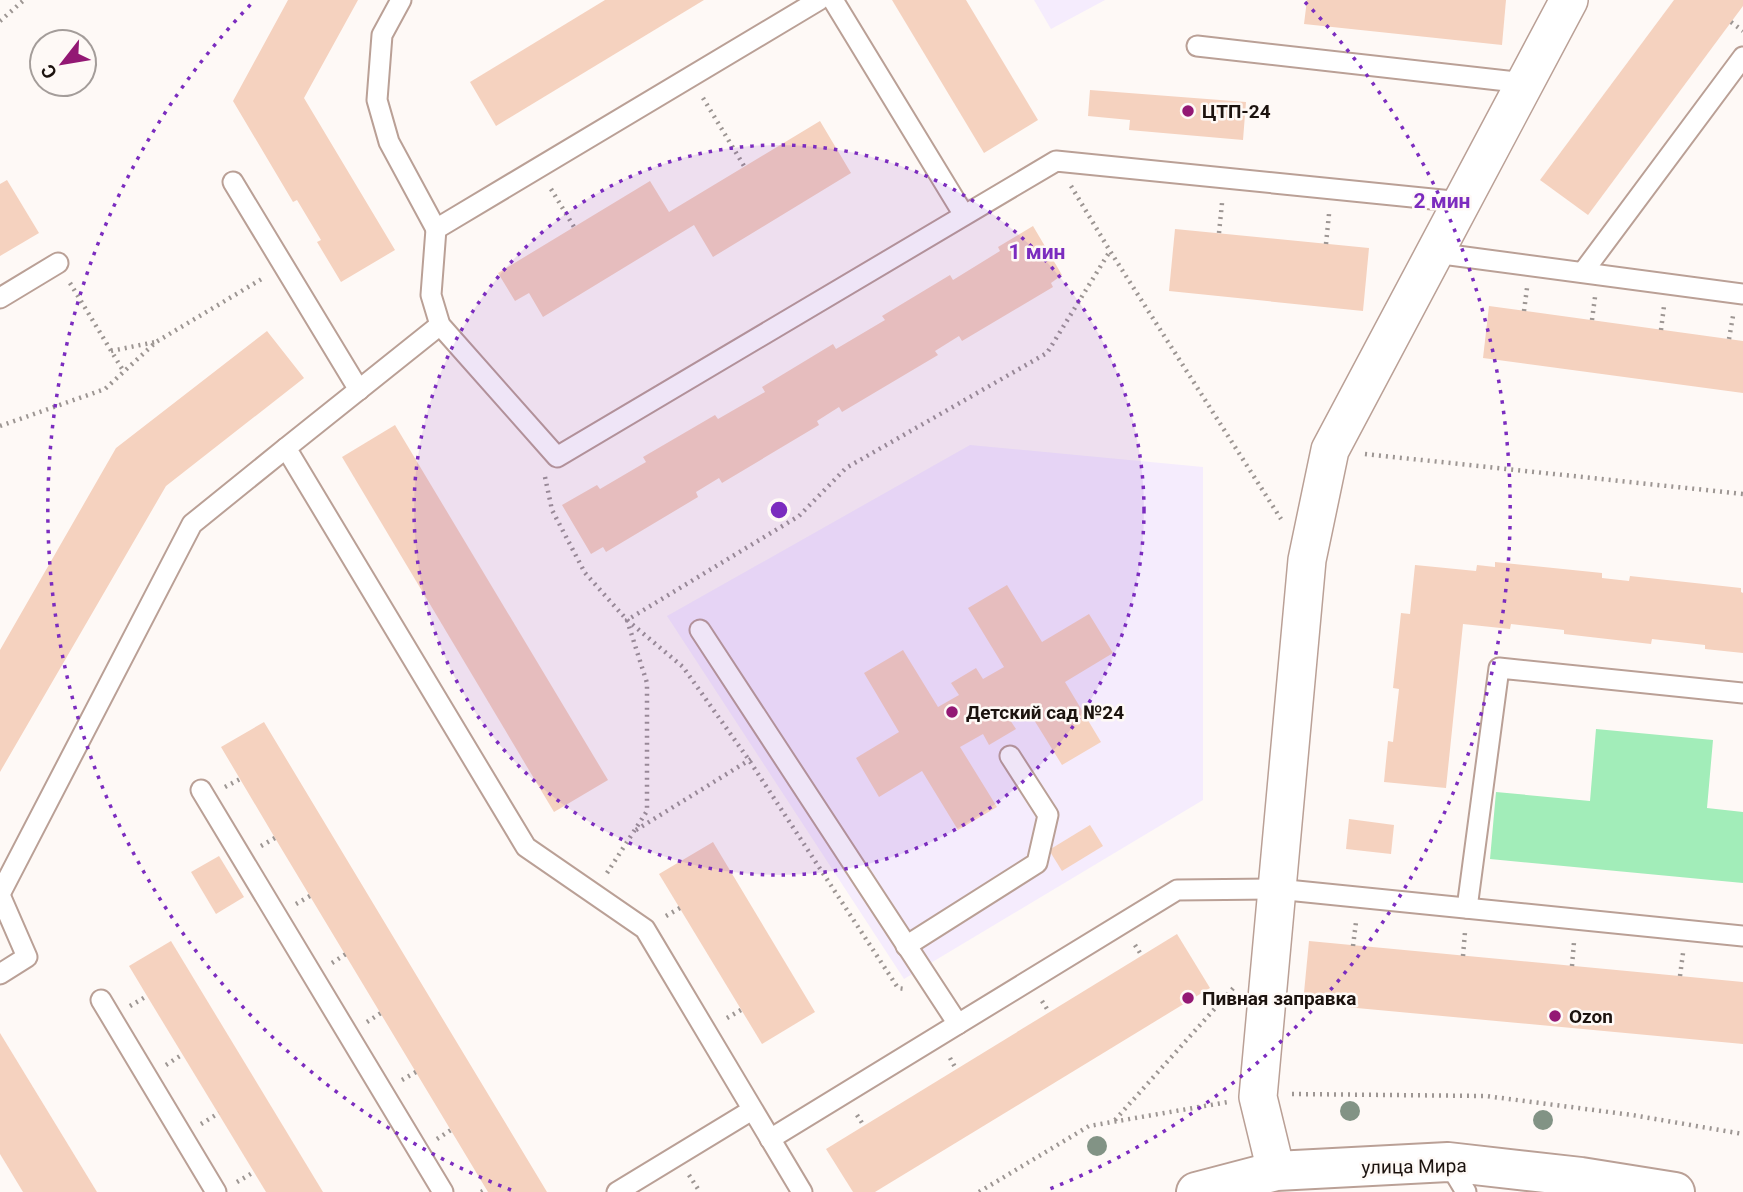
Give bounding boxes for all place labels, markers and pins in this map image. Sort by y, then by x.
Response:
place label: ЦТП-24 [1202,100,1271,123]
marker: ЦТП-24 [1180,103,1196,119]
centre of rings [767,498,791,522]
place label: Детский сад №24 [966,701,1124,724]
marker: Детский сад №24 [944,704,960,720]
place label: Пивная заправка [1202,987,1356,1010]
marker: Пивная заправка [1180,990,1196,1006]
place label: Ozon [1569,1005,1613,1028]
marker: Ozon [1547,1008,1563,1024]

